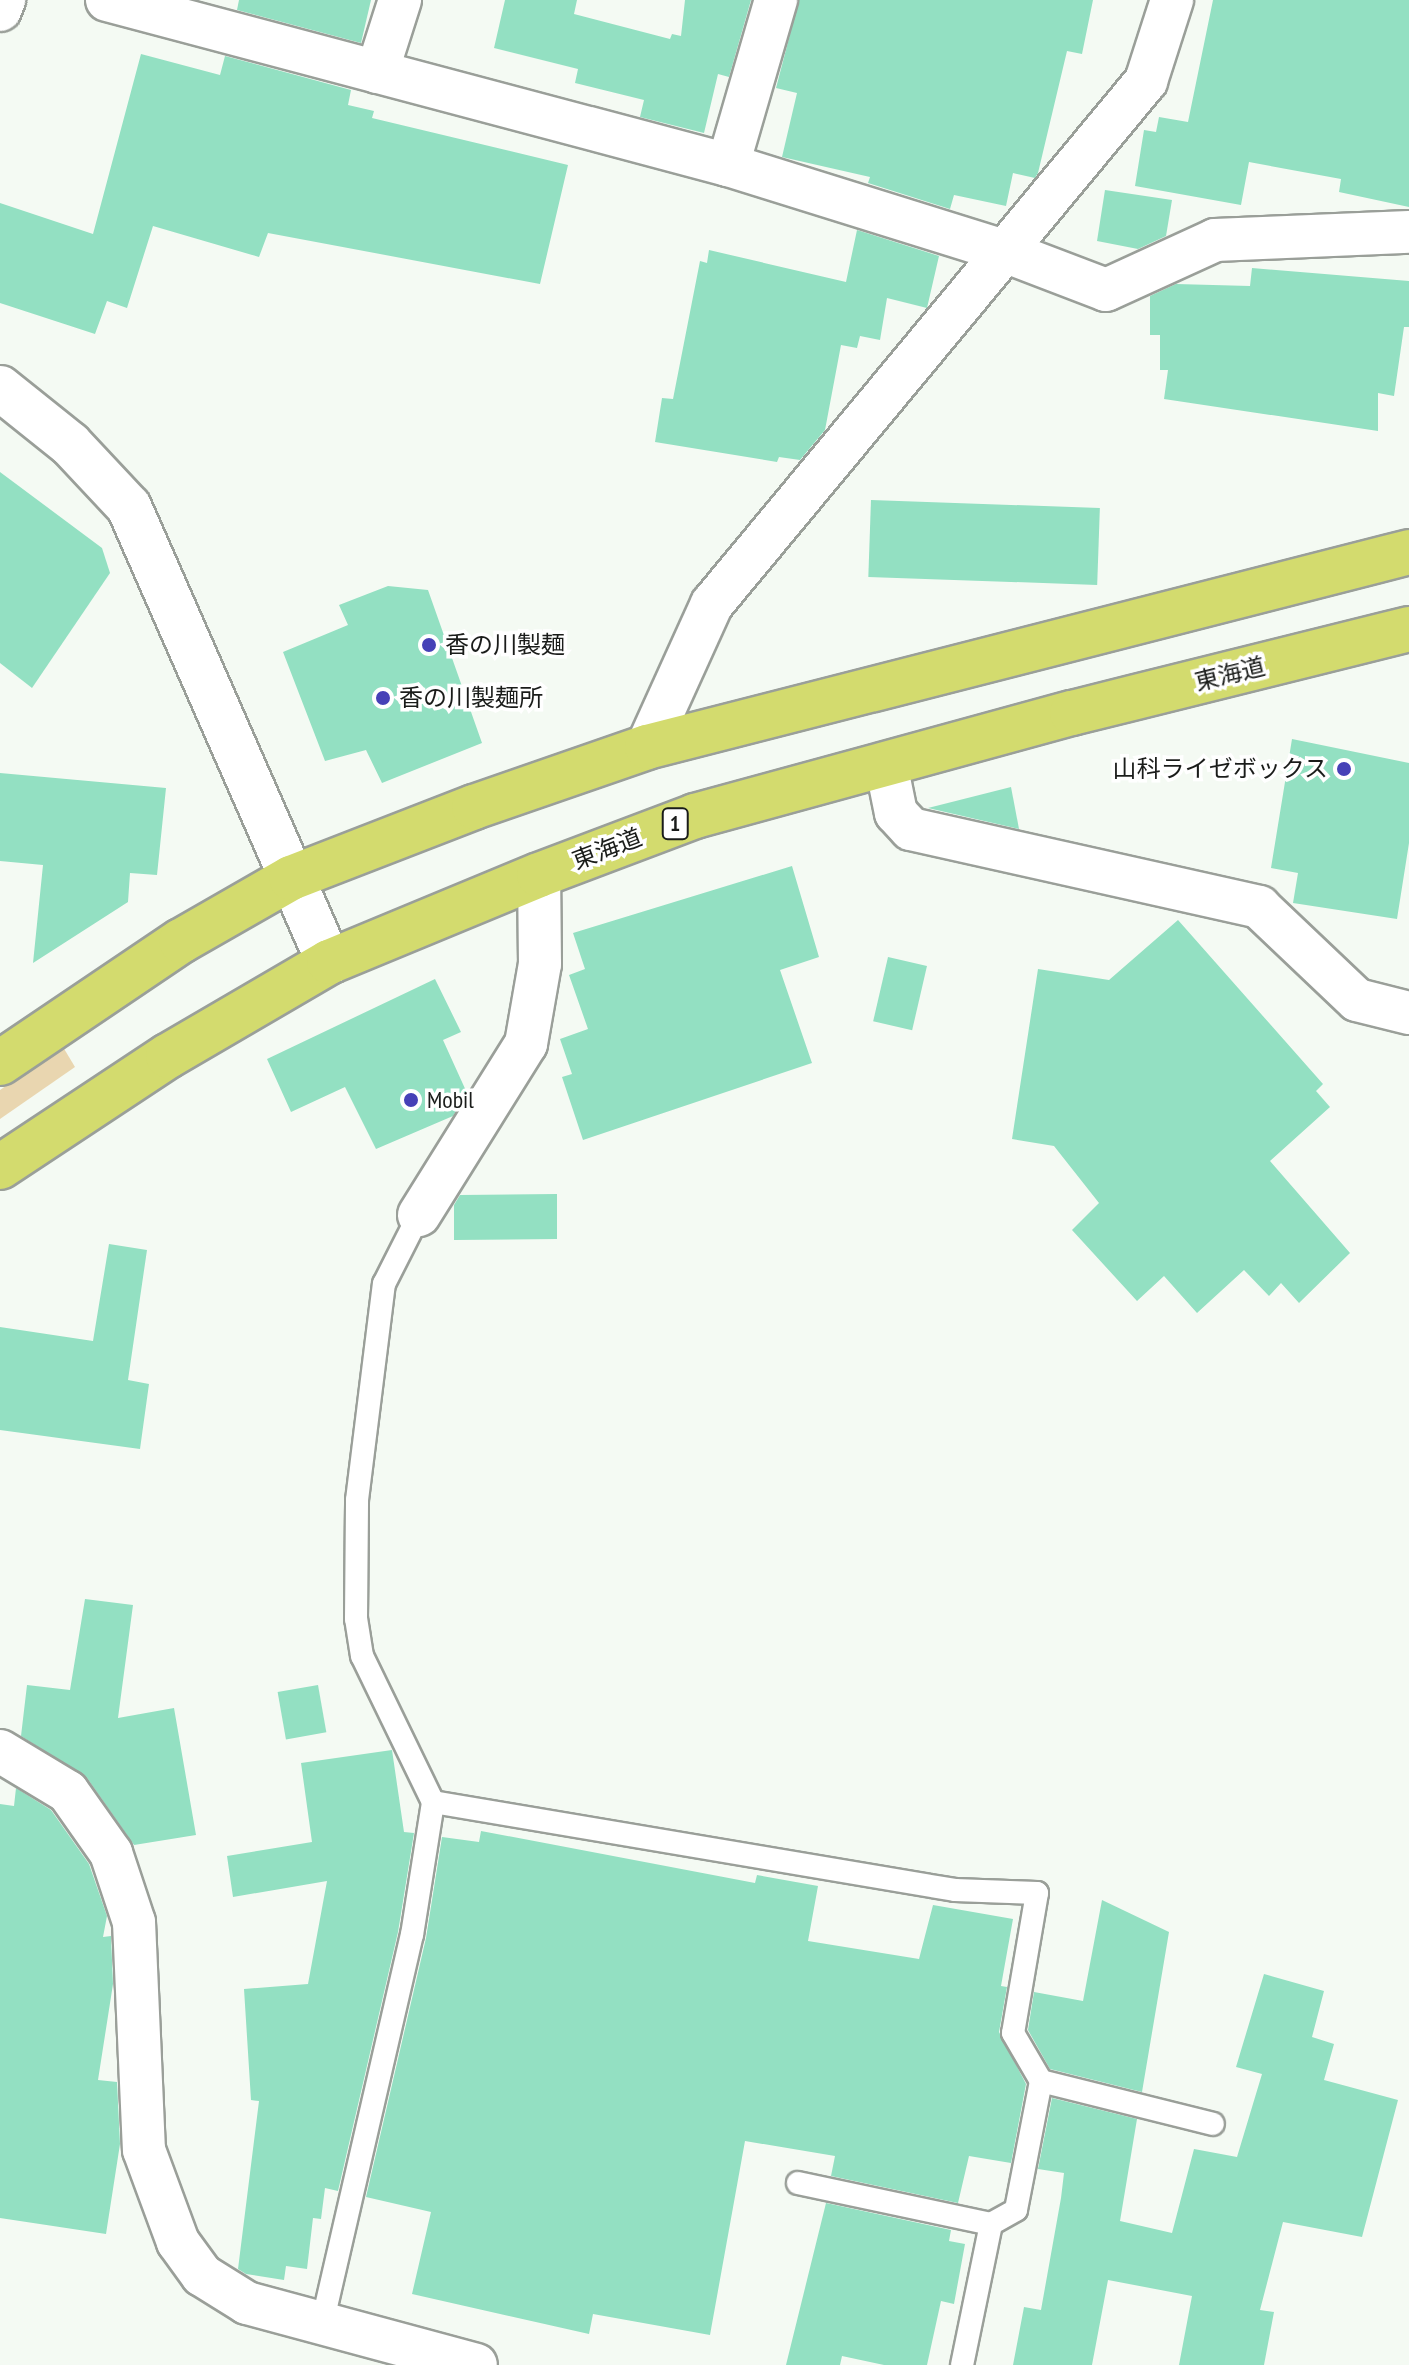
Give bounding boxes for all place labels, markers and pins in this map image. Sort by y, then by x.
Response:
place label: 香の川製麺 [445,631,565,659]
marker: 香の川製麺 [420,636,438,654]
place label: 香の川製麺所 [399,684,543,712]
marker: 香の川製麺所 [374,689,392,707]
place label: 山科ライゼボックス [1112,755,1328,783]
marker: 山科ライゼボックス [1335,760,1353,778]
place label: Mobil [427,1086,474,1114]
marker: Mobil [402,1091,420,1109]

